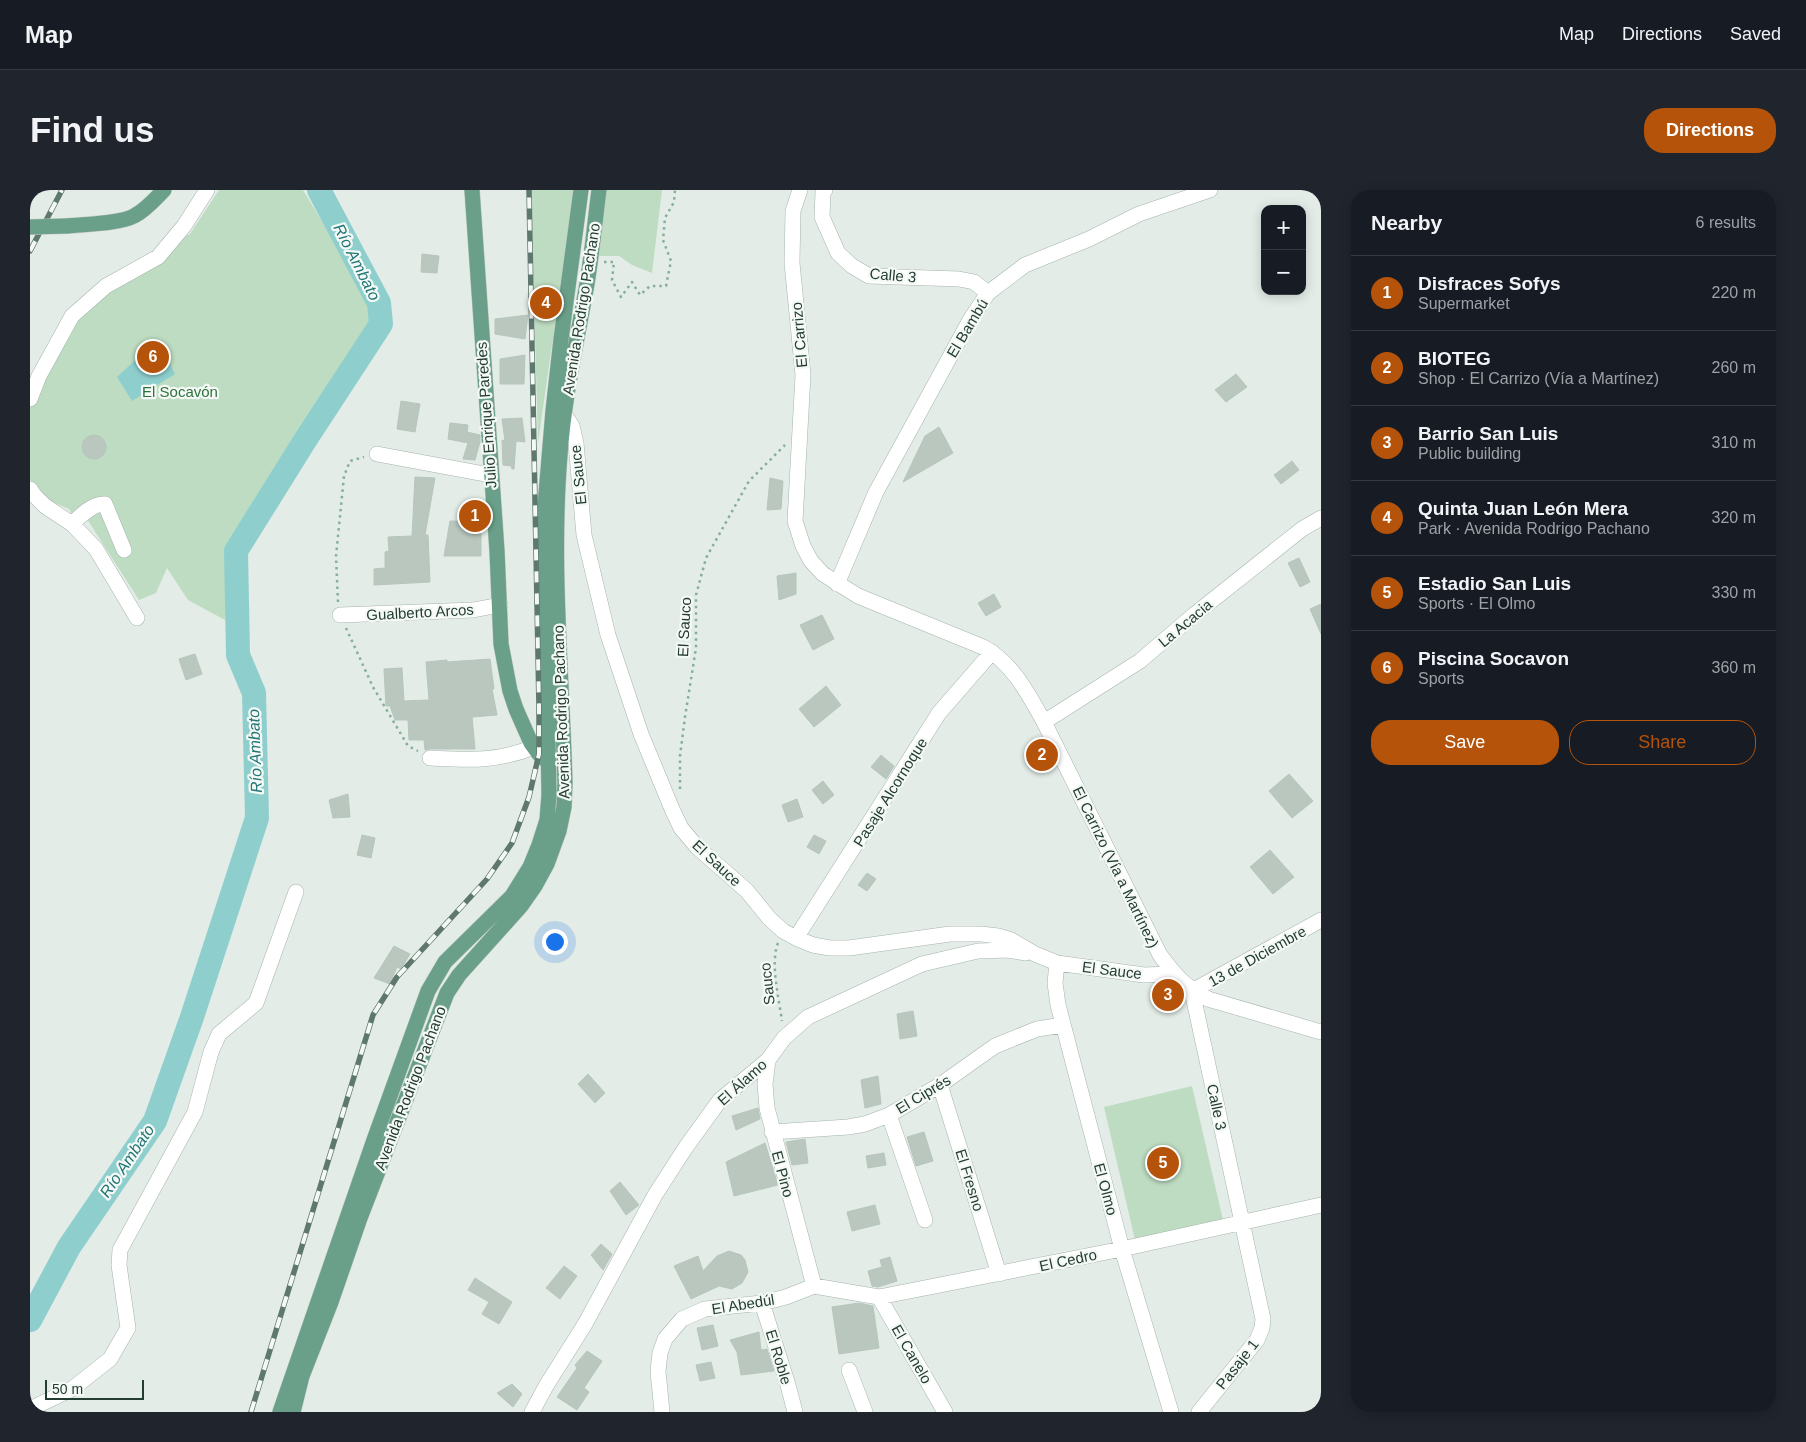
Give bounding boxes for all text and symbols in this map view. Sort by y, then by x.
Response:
text: Map [25,21,73,48]
text: Map [1559,24,1594,44]
text: Directions [1622,24,1702,44]
text: Saved [1730,24,1781,44]
button: Directions [1644,108,1776,153]
text: Find us [30,110,154,149]
map controls [1261,205,1306,295]
button: + [1261,205,1306,250]
text: Nearby [1371,211,1442,234]
text: 6 results [1696,214,1756,231]
water label: Río Ambato [330,221,384,303]
street label: Avenida Rodrigo Pachano [559,222,603,396]
button: − [1261,250,1306,295]
street label: Calle 3 [869,264,917,286]
text: Disfraces Sofys [1418,273,1561,294]
pin: 4 [530,284,562,322]
text: 1 [1383,284,1391,301]
text: 220 m [1712,284,1756,301]
text: Supermarket [1418,295,1510,312]
street label: El Bambú [943,296,991,360]
street label: El Carrizo [788,301,810,369]
pin: 6 [137,338,169,376]
street label: Julio Enrique Paredes [472,341,500,489]
text: BIOTEG [1418,348,1491,369]
text: 2 [1383,359,1391,376]
text: 260 m [1712,359,1756,376]
text: Shop · El Carrizo (Vía a Martínez) [1418,370,1659,387]
park label: El Socavón [142,383,218,400]
text: Barrio San Luis [1418,423,1558,444]
text: 3 [1383,434,1391,451]
text: 310 m [1712,434,1756,451]
street label: El Sauce [566,444,590,506]
text: Public building [1418,445,1521,462]
pin: 1 [459,497,491,535]
text: Quinta Juan León Mera [1418,498,1628,519]
text: 4 [1383,509,1391,526]
text: 320 m [1712,509,1756,526]
text: Park · Avenida Rodrigo Pachano [1418,520,1650,537]
text: Estadio San Luis [1418,573,1571,594]
text: 5 [1383,584,1391,601]
text: 330 m [1712,584,1756,601]
street label: La Acacia [1155,595,1216,650]
text: Sports · El Olmo [1418,595,1535,612]
street label: El Sauco [674,597,694,657]
street label: Gualberto Arcos [366,601,474,623]
street label: Avenida Rodrigo Pachano [549,625,573,799]
text: Piscina Socavon [1418,648,1569,669]
text: 6 [1383,659,1391,676]
text: 360 m [1712,659,1756,676]
text: Sports [1418,670,1464,687]
water label: Río Ambato [245,709,265,793]
button: Save [1371,720,1559,765]
button: Share [1569,720,1756,765]
street label: Pasaje Alcornoque [850,734,930,850]
pin: 2 [1026,736,1058,774]
street label: El Carrizo (Vía a Martínez) [1069,783,1163,951]
street label: El Sauce [689,836,745,890]
street label: 13 de Diciembre [1205,922,1309,990]
your location [542,929,568,955]
street label: El Sauce [1081,958,1143,982]
street label: Sauco [756,962,778,1006]
pin: 3 [1152,976,1184,1014]
street label: Avenida Rodrigo Pachano [371,1004,449,1172]
street label: El Álamo [714,1056,770,1108]
street label: El Ciprés [893,1071,953,1117]
street label: Calle 3 [1204,1082,1230,1132]
water label: Río Ambato [96,1121,158,1201]
pin: 5 [1147,1144,1179,1182]
street label: El Fresno [952,1147,988,1213]
street label: El Pino [769,1149,797,1199]
street label: El Olmo [1091,1161,1121,1217]
street label: El Cedro [1038,1246,1098,1274]
street label: El Abedúl [710,1291,776,1317]
street label: El Canelo [888,1322,936,1386]
street label: El Roble [763,1327,795,1387]
street label: Pasaje 1 [1212,1336,1262,1392]
scale bar [45,1377,144,1400]
text: 50 m [52,1381,83,1397]

